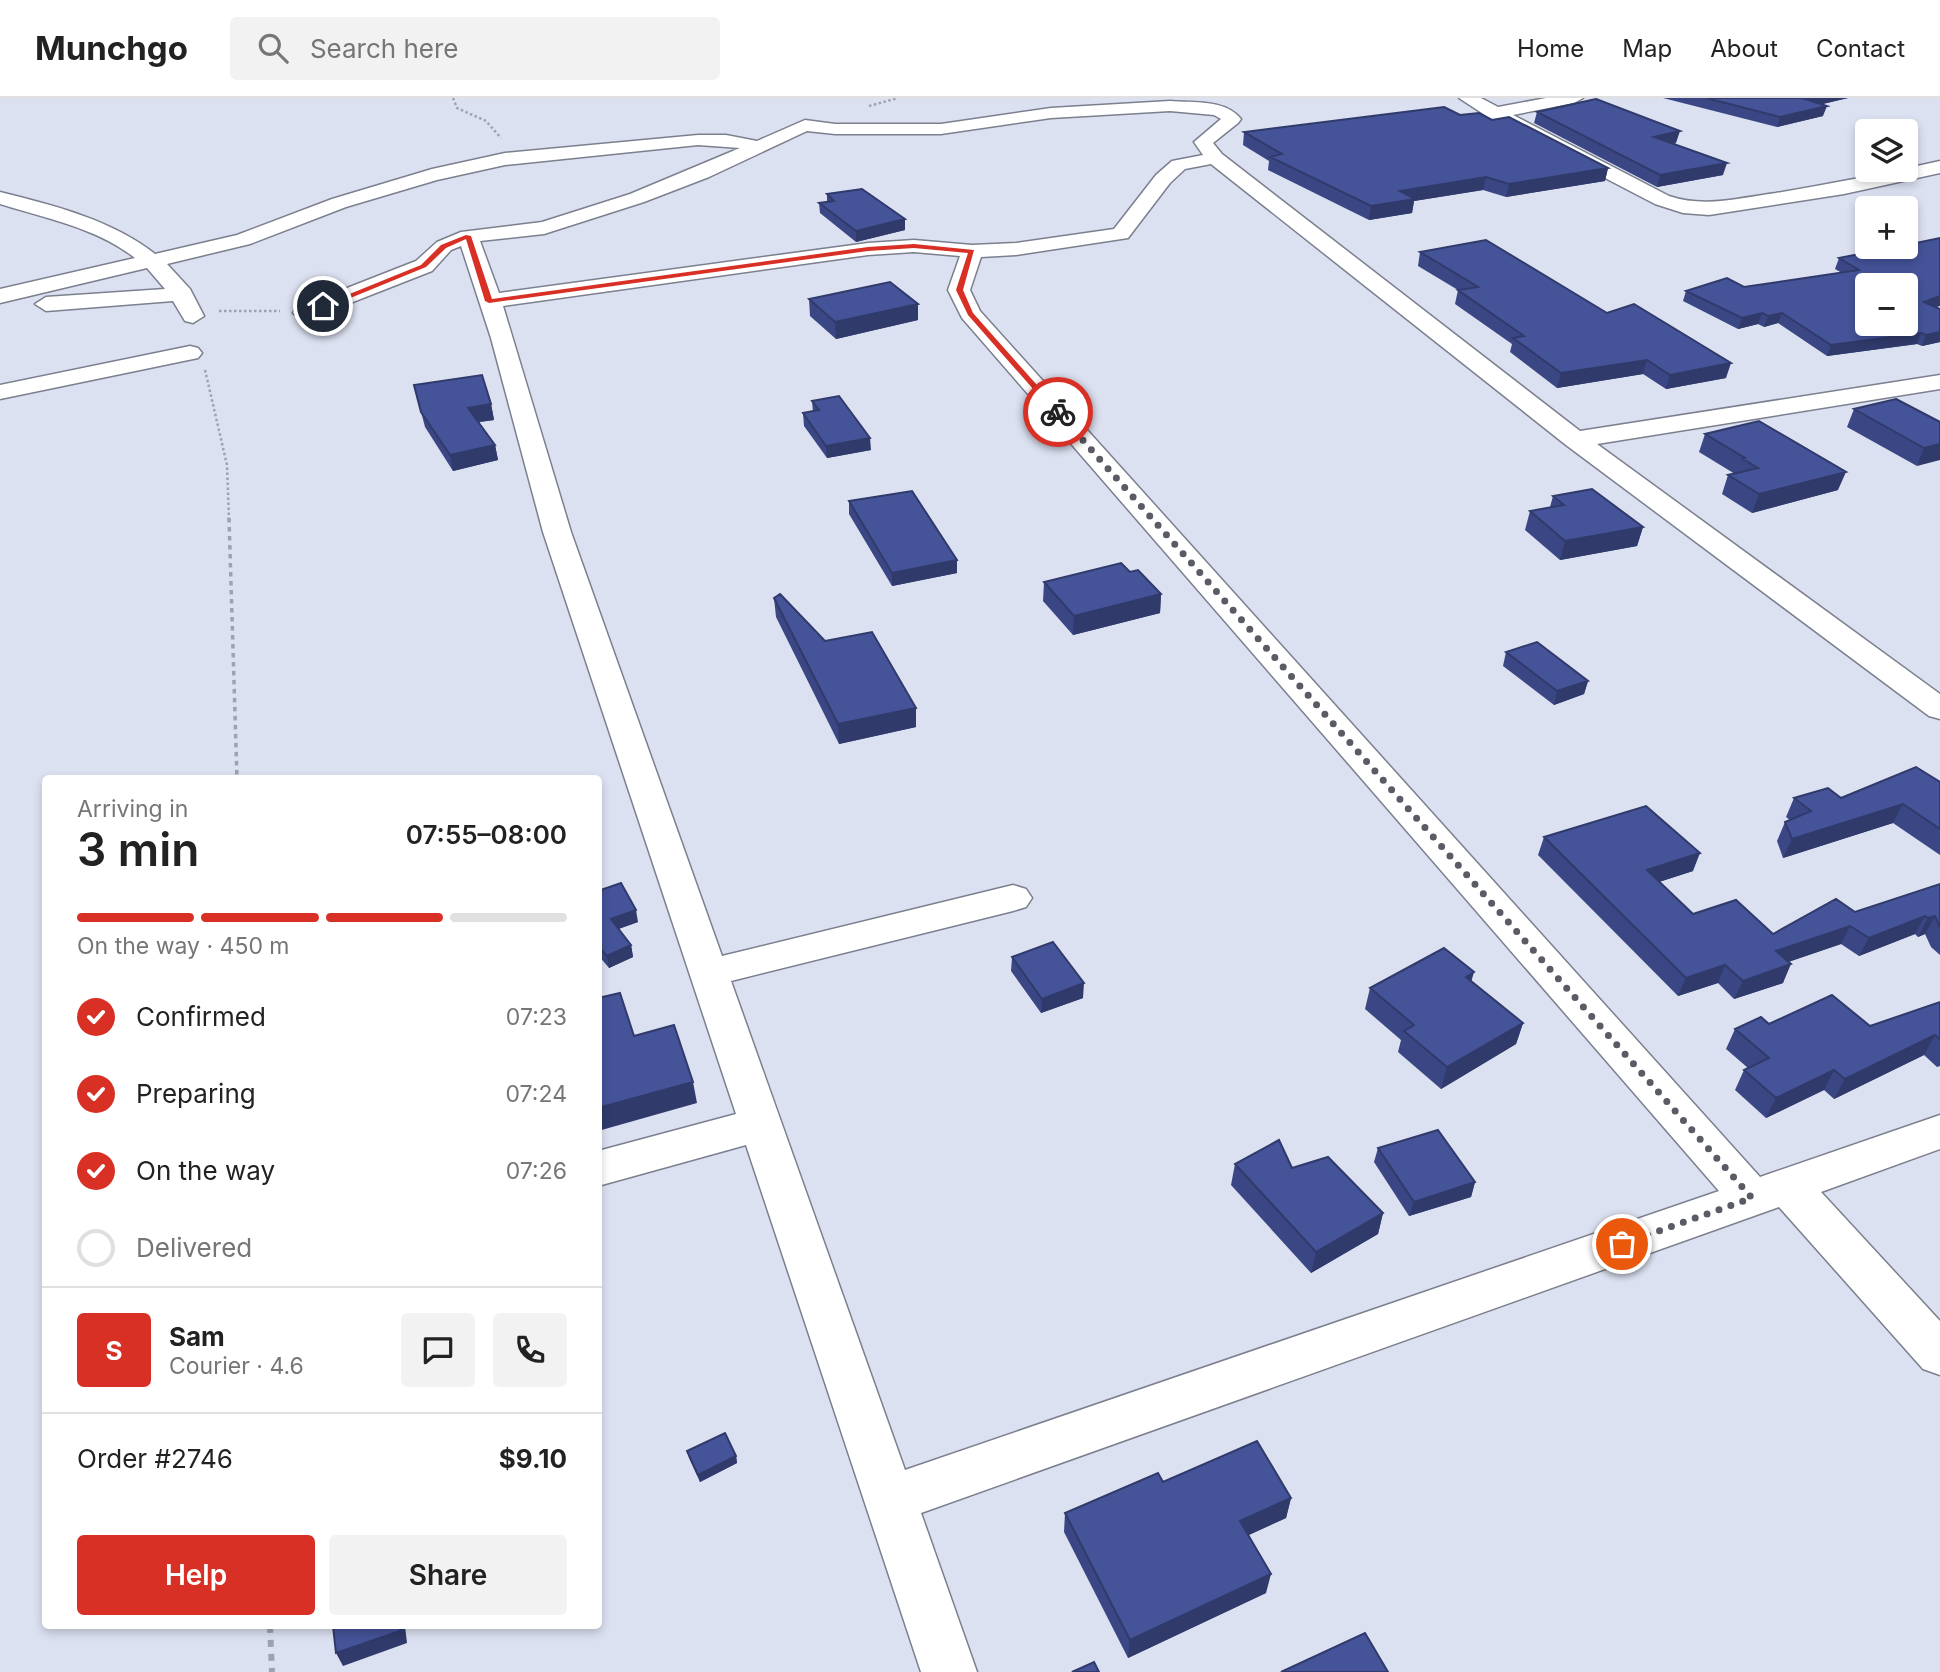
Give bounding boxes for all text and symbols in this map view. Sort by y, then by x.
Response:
search box [230,17,720,80]
text: Munchgo [35,28,188,68]
icon: search [254,29,292,67]
text: Search here [310,33,459,64]
text: Home [1517,34,1584,63]
text: Map [1622,34,1672,63]
text: About [1710,34,1778,63]
text: Contact [1816,34,1905,63]
map controls [1855,119,1918,336]
button: layers [1855,119,1918,182]
button: + [1855,196,1918,259]
button: − [1855,273,1918,336]
pin [293,276,353,336]
icon: home [304,287,342,325]
courier [1023,377,1093,447]
icon: bike [1039,393,1077,431]
text: Arriving in [77,795,188,823]
text: 07:55–08:00 [406,819,567,850]
text: 3 min [77,821,199,877]
text: On the way · 450 m [77,932,290,960]
icon: check [77,998,115,1036]
text: Confirmed [136,1001,266,1032]
text: 07:23 [506,1003,567,1031]
icon: check [77,1075,115,1113]
text: Preparing [136,1078,256,1109]
text: 07:24 [506,1080,567,1108]
icon: check [77,1152,115,1190]
text: On the way [136,1155,275,1186]
text: 07:26 [506,1157,567,1185]
pin [1592,1214,1652,1274]
icon: bag [1603,1225,1641,1263]
text: Delivered [136,1232,252,1263]
button: chat [401,1313,475,1387]
button: phone [493,1313,567,1387]
text: Sam [169,1321,225,1352]
text: S [105,1335,123,1366]
text: Courier · 4.6 [169,1352,304,1380]
text: Order #2746 [77,1443,233,1474]
text: $9.10 [499,1443,567,1474]
button: Help [77,1535,315,1615]
button: Share [329,1535,567,1615]

